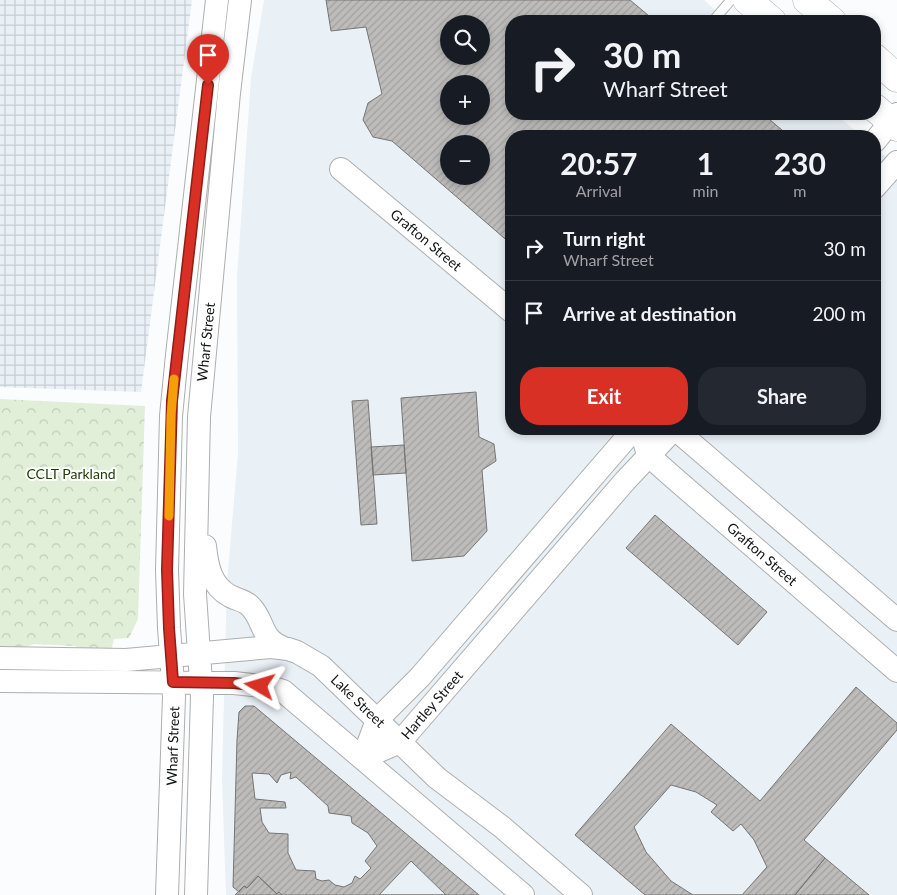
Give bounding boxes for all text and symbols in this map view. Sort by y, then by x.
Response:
map controls [440,15,490,185]
button: search [440,15,490,65]
text: 30 m [603,33,681,75]
pin [187,34,229,85]
icon: right [520,35,585,100]
icon: arrive [194,41,222,69]
button: + [440,75,490,125]
text: Wharf Street [603,75,728,102]
button: − [440,135,490,185]
text: 20:57 [560,145,637,181]
text: 1 [697,145,714,181]
text: 230 [774,145,826,181]
text: Arrival [576,181,622,200]
text: min [693,181,719,200]
text: m [793,181,806,200]
street label: Grafton Street [387,205,465,274]
text: Turn right [563,227,645,250]
icon: right [520,234,548,262]
text: 30 m [823,237,866,260]
text: Wharf Street [563,250,654,269]
icon: arrive [520,299,548,327]
street label: Wharf Street [193,302,218,382]
text: Arrive at destination [563,302,736,325]
text: 200 m [812,302,866,325]
button: Exit [520,367,688,425]
button: Share [698,367,866,425]
park label: CCLT Parkland [26,465,116,482]
street label: Grafton Street [724,518,801,589]
position arrow [233,659,285,711]
street label: Hartley Street [397,667,466,742]
street label: Lake Street [328,671,389,731]
street label: Wharf Street [163,706,182,786]

